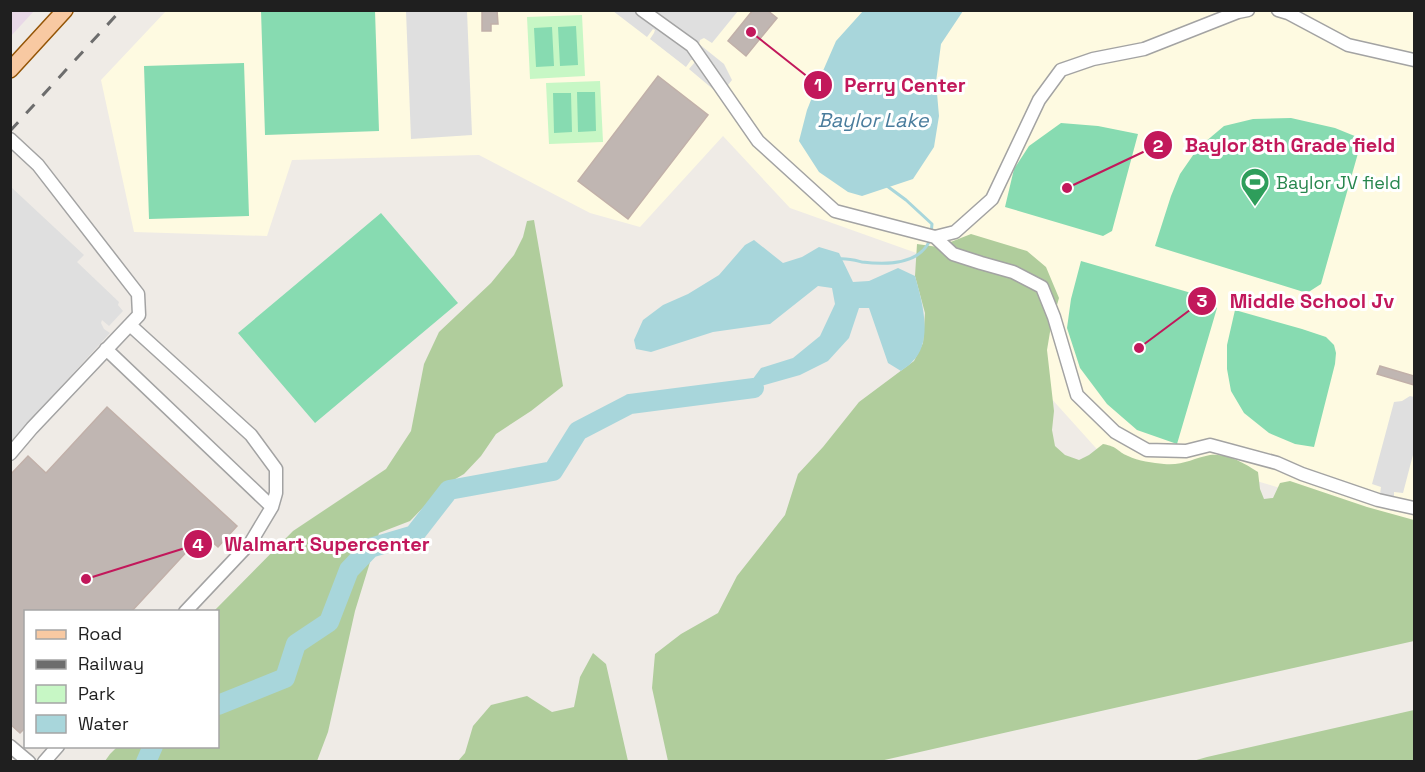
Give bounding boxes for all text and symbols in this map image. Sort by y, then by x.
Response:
callout: Perry Center [803,66,978,104]
text: Perry Center [844,72,966,98]
text: 1 [814,73,822,96]
water label: Baylor Lake [817,107,930,133]
callout: Baylor 8th Grade field [1143,126,1408,164]
text: Baylor 8th Grade field [1185,132,1395,158]
text: 2 [1153,134,1164,157]
sports icon: Baylor JV field [1239,166,1271,208]
place label: Baylor JV field [1276,171,1401,194]
callout: Middle School Jv [1187,282,1406,320]
text: Middle School Jv [1230,288,1394,314]
text: 3 [1197,289,1208,312]
callout: Walmart Supercenter [183,525,442,563]
text: Walmart Supercenter [224,531,430,557]
text: 4 [192,533,204,556]
legend [24,610,219,748]
text: Road [78,622,122,645]
text: Railway [78,652,144,675]
text: Park [78,682,116,705]
text: Water [78,712,129,735]

